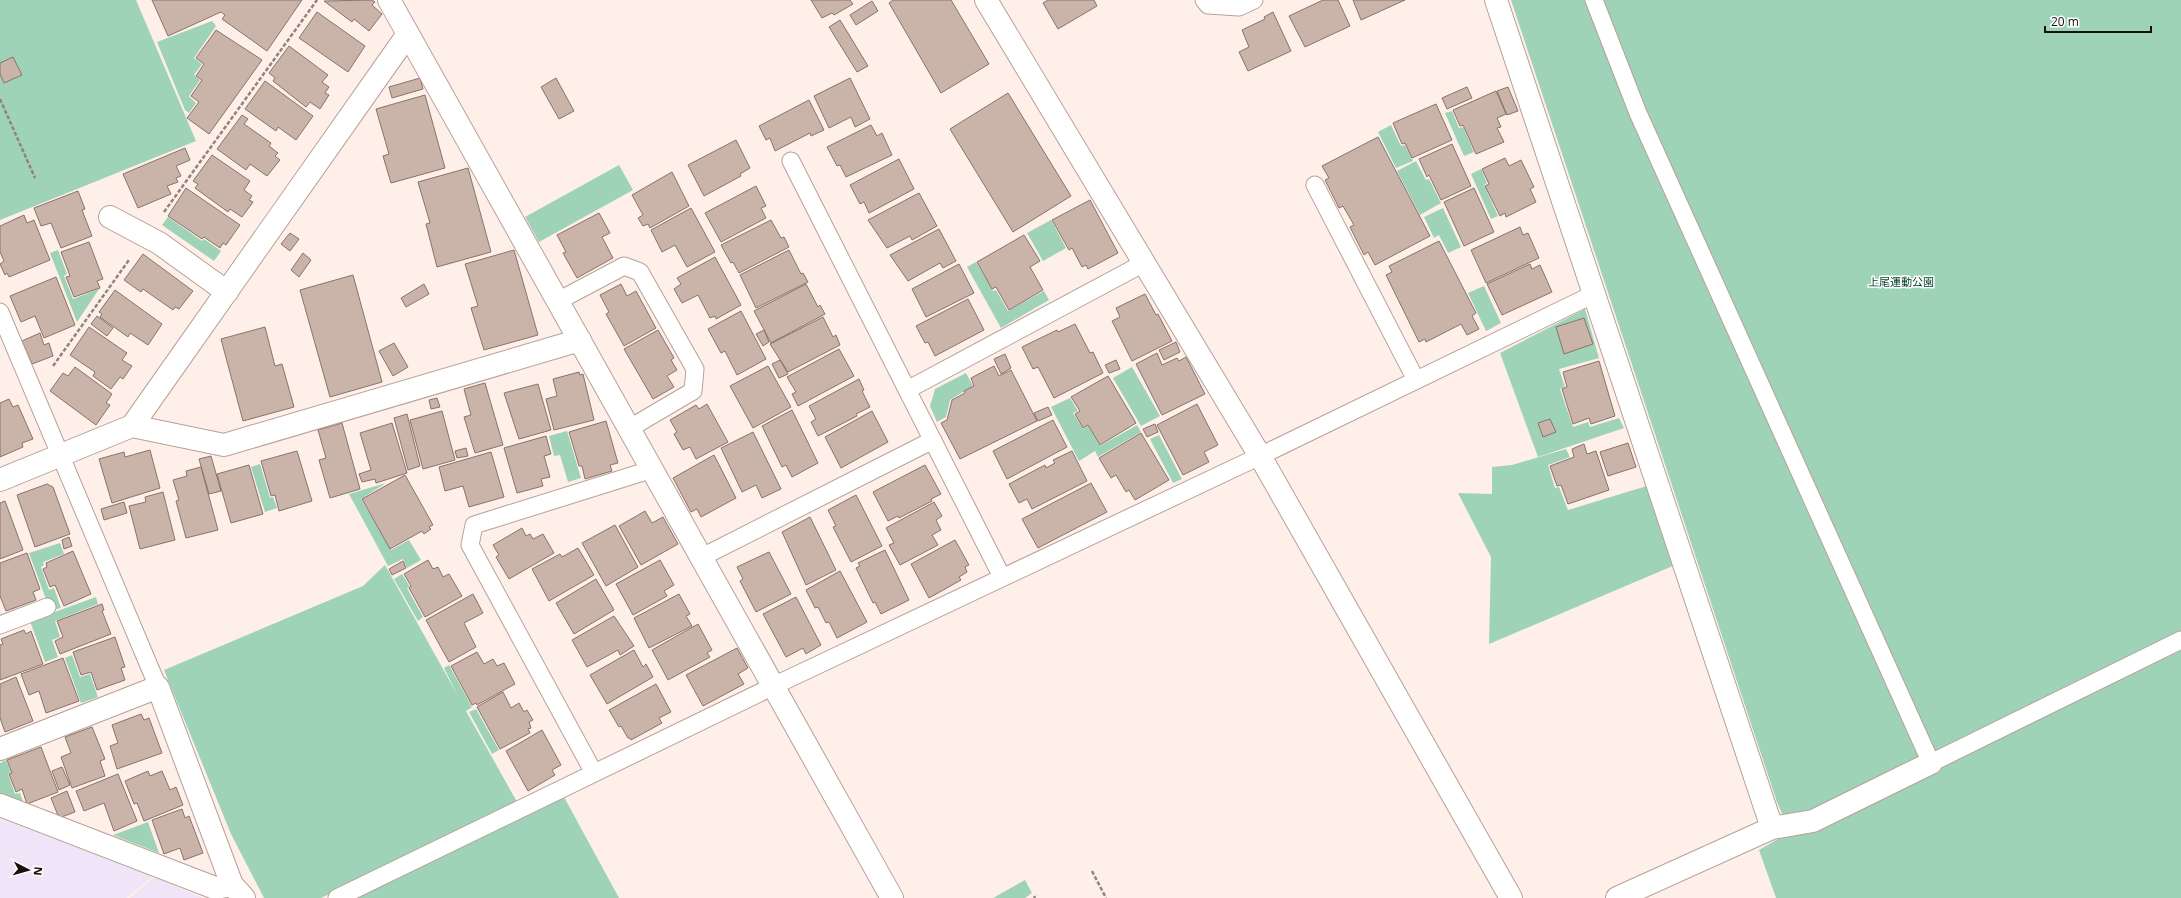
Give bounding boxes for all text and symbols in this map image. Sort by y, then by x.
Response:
scale bar [2045,8,2151,34]
text: 20 m [2051,13,2079,30]
park label: 上尾運動公園 [1868,274,1934,289]
north arrow [8,850,48,890]
text: N [31,866,46,876]

